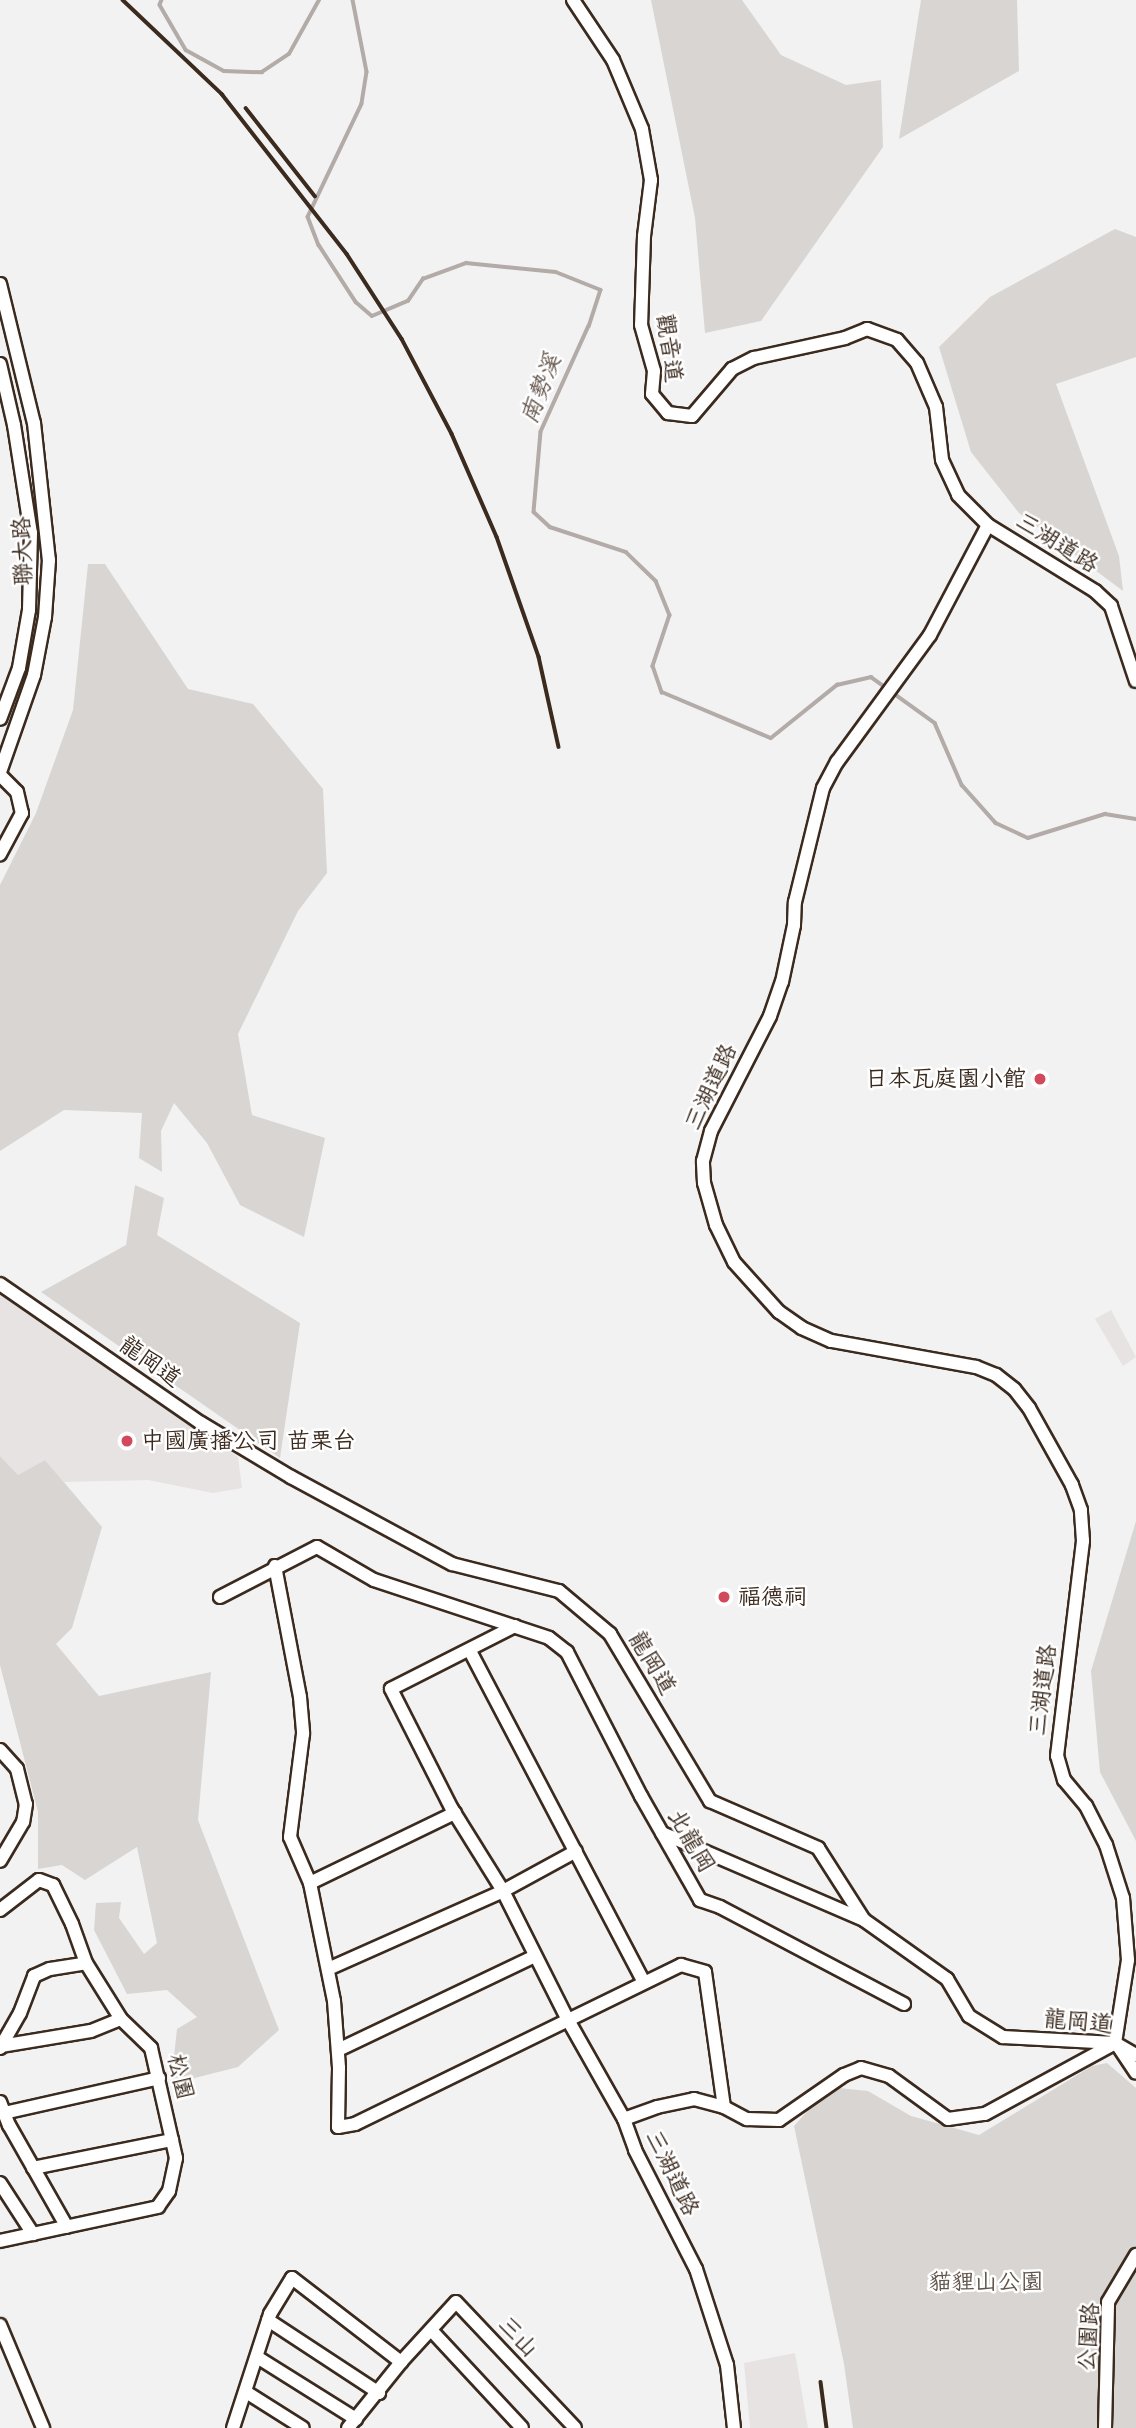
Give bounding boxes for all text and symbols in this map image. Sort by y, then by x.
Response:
street label: 觀音道 [651,312,687,384]
water label: 南勢溪 [515,350,567,428]
street label: 三湖道路 [1011,507,1103,579]
street label: 聯大路 [8,516,38,586]
street label: 三湖道路 [679,1039,743,1135]
place label: 日本瓦庭園小館 [865,1065,1026,1093]
marker: 日本瓦庭園小館 [1032,1071,1048,1087]
street label: 龍岡道 [114,1331,186,1393]
place label: 中國廣播公司 苗栗台 [141,1427,356,1455]
marker: 中國廣播公司 苗栗台 [119,1433,135,1449]
place label: 福德祠 [738,1583,807,1611]
marker: 福德祠 [716,1589,732,1605]
street label: 龍岡道 [622,1626,682,1700]
street label: 三湖道路 [1024,1643,1062,1737]
street label: 北龍岡 [662,1804,720,1878]
street label: 龍岡道 [1042,2005,1114,2039]
street label: 松園 [161,2051,199,2103]
street label: 三湖道路 [639,2126,705,2220]
park label: 貓貍山公園 [929,2268,1043,2296]
street label: 公園路 [1073,2302,1105,2372]
street label: 三山 [492,2311,544,2363]

